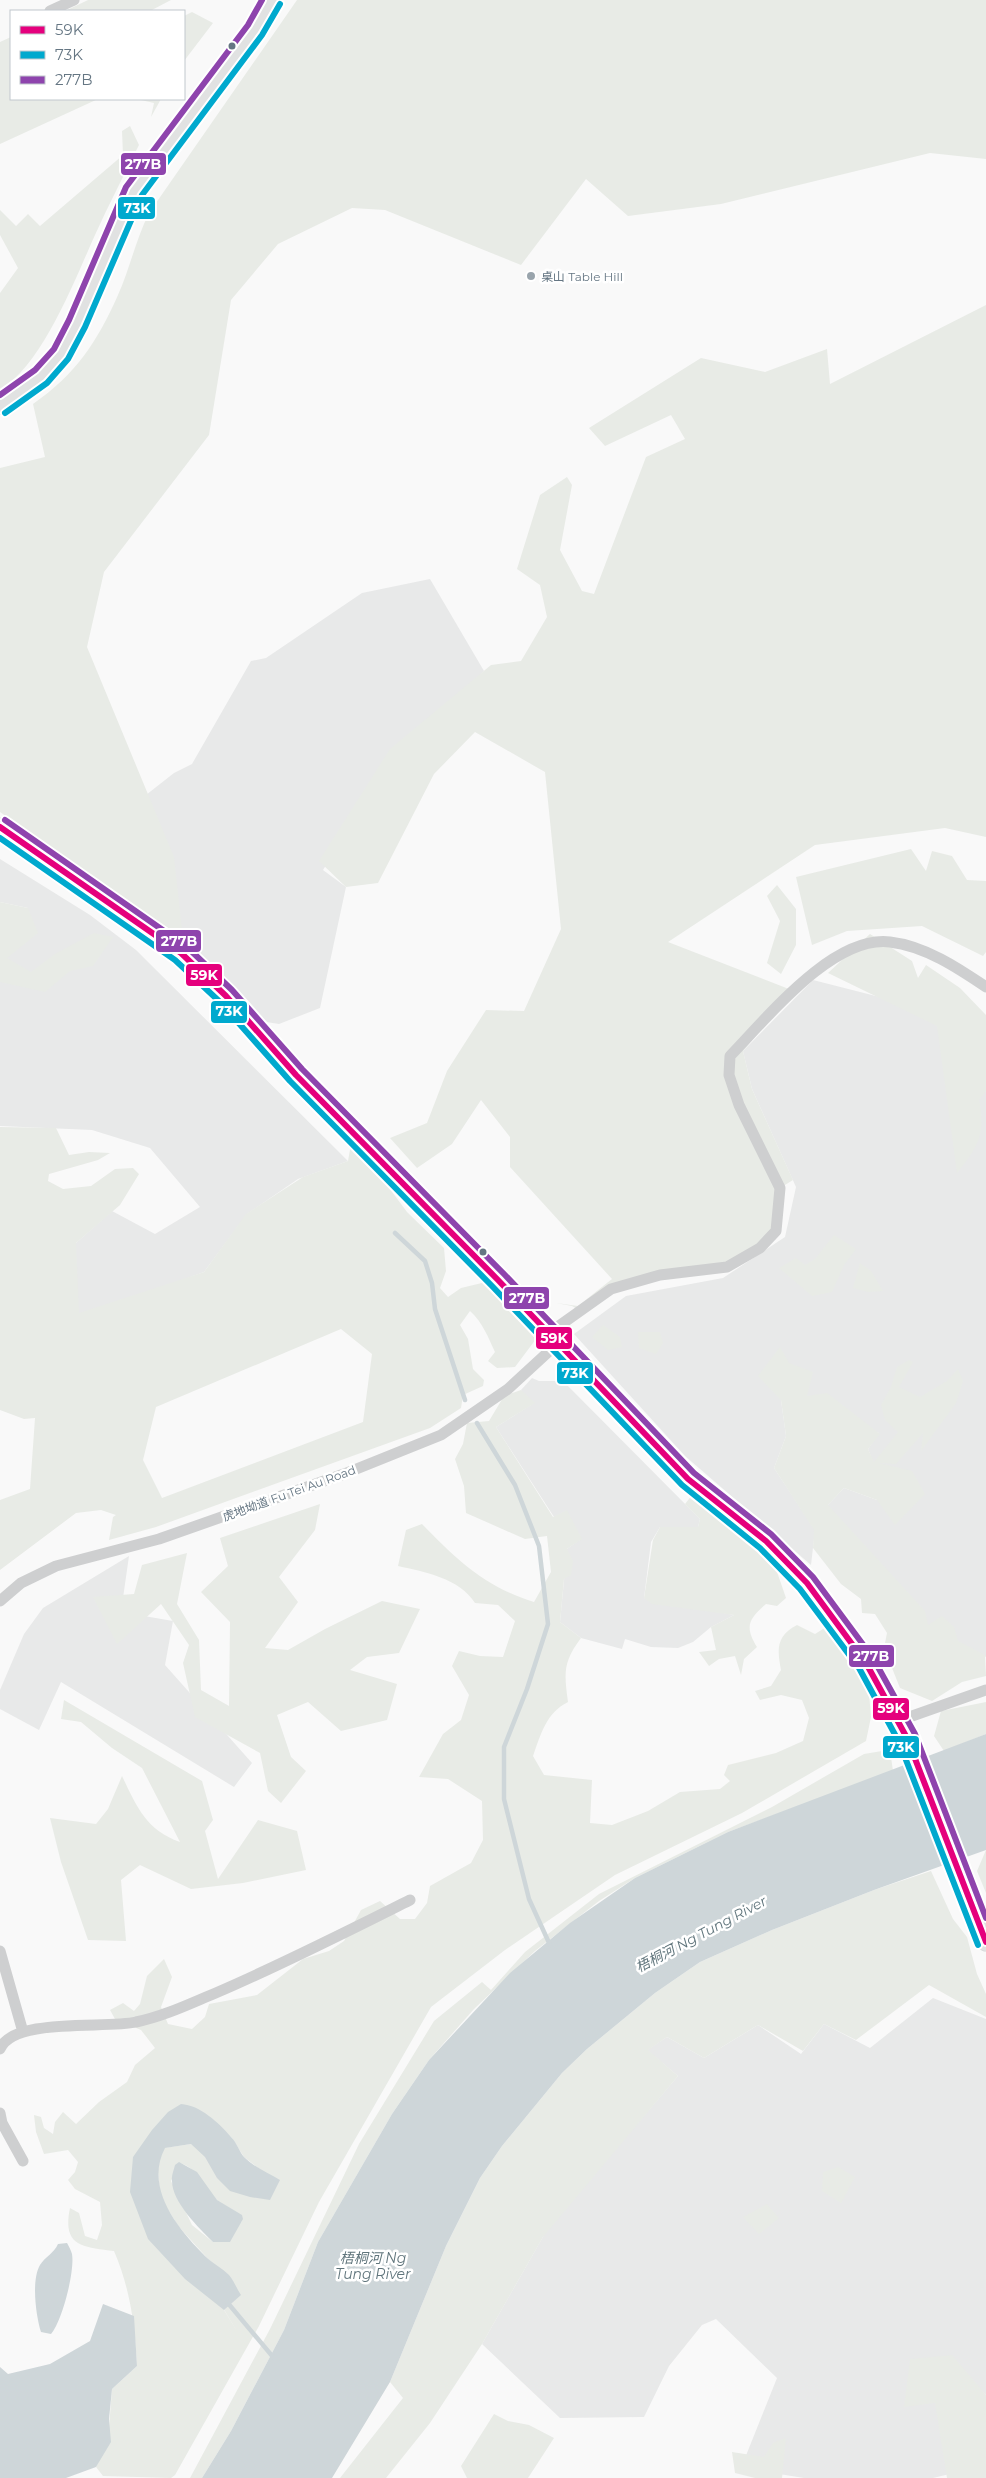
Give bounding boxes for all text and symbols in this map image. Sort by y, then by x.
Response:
legend [10,10,185,100]
text: 59K [55,20,84,39]
unlabelled marker [227,41,237,51]
text: 73K [55,45,83,64]
text: 277B [55,70,92,89]
line badge: 277B [120,152,167,176]
text: 277B [125,155,161,173]
line badge: 73K [117,196,156,220]
text: 73K [123,199,151,217]
place label: 桌山 Table Hill [541,269,623,284]
marker: 桌山 Table Hill [525,270,537,282]
line badge: 277B [155,929,202,953]
text: 277B [161,932,197,950]
line badge: 59K [185,963,223,987]
text: 59K [190,966,218,984]
line badge: 73K [210,1000,248,1024]
text: 73K [215,1002,243,1020]
unlabelled marker [478,1247,488,1257]
line badge: 277B [503,1286,550,1310]
text: 277B [509,1289,545,1307]
line badge: 59K [535,1326,573,1350]
text: 59K [540,1329,568,1347]
line badge: 73K [556,1361,594,1385]
text: 73K [561,1364,589,1382]
street label: 虎地坳道 Fu Tei Au Road [220,1462,358,1524]
line badge: 277B [848,1644,895,1668]
text: 277B [853,1647,889,1665]
line badge: 59K [872,1697,910,1721]
text: 59K [877,1699,905,1717]
line badge: 73K [882,1735,920,1759]
text: 73K [887,1738,915,1756]
water label: 梧桐河 Ng Tung River [632,1892,770,1976]
water label: 梧桐河 Ng Tung River [335,2249,411,2283]

